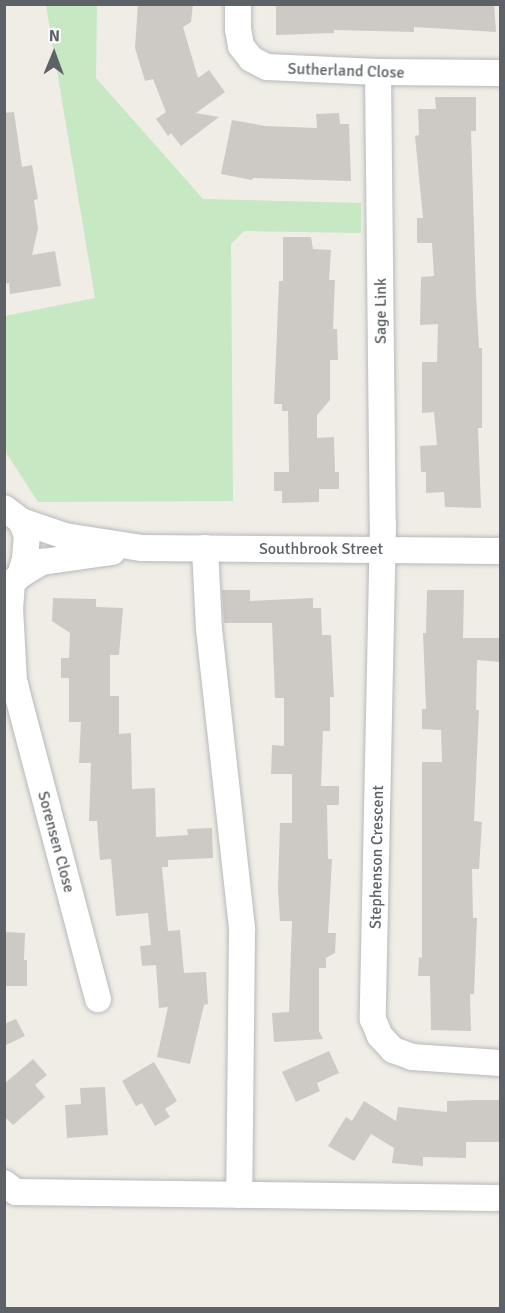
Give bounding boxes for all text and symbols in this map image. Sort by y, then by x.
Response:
north arrow [24,24,84,84]
text: N [49,26,60,46]
street label: Sutherland Close [287,59,405,83]
street label: Sage Link [371,278,391,344]
street label: Southbrook Street [259,539,383,559]
street label: Stephenson Crescent [366,785,388,929]
street label: Sorensen Close [33,789,79,895]

